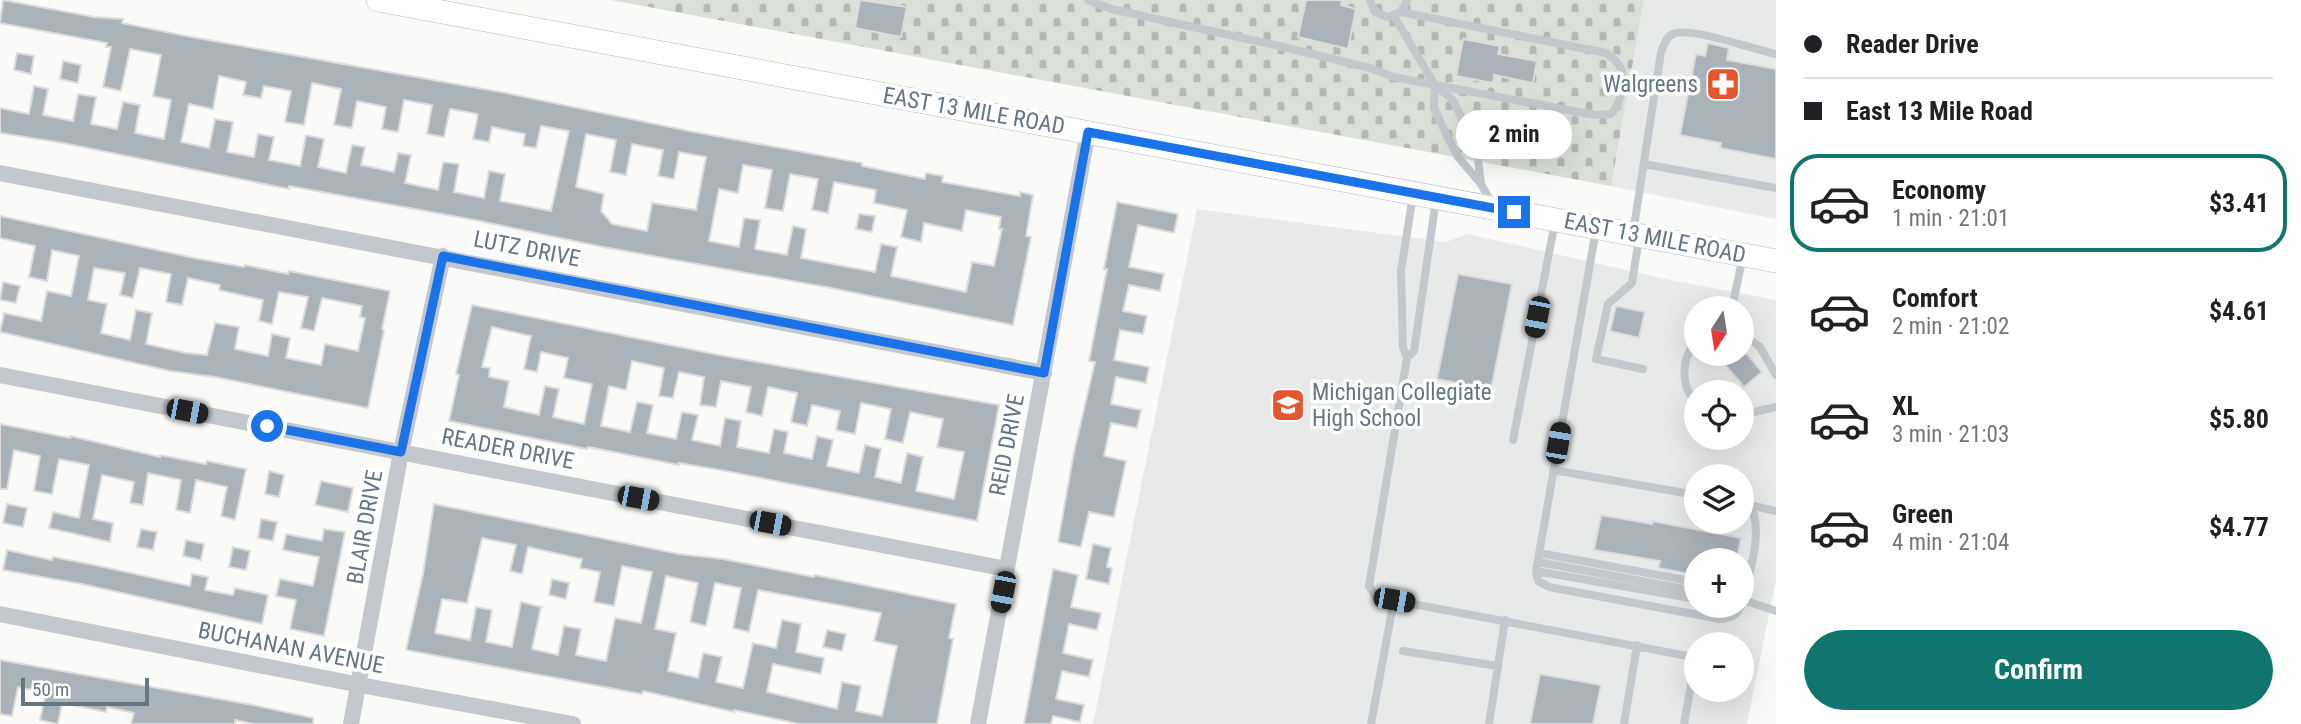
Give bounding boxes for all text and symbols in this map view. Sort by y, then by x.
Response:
text: Reader Drive [1846,29,1979,59]
pharmacy icon: Walgreens [1704,65,1742,103]
place label: Walgreens [1603,71,1698,98]
street label: EAST 13 MILE ROAD [881,82,1067,140]
text: East 13 Mile Road [1846,96,2033,126]
callout: 2 min [1456,110,1572,160]
text: 2 min [1488,121,1540,148]
icon: car [1808,172,1871,235]
text: Economy [1892,175,1986,205]
text: $3.41 [2209,188,2269,218]
route end [1498,196,1530,228]
text: 1 min · 21:01 [1892,205,2009,232]
street label: EAST 13 MILE ROAD [1562,207,1748,269]
street label: LUTZ DRIVE [471,225,583,273]
icon: car [1808,280,1871,343]
text: Comfort [1892,283,1978,313]
car [1523,294,1552,340]
north arrow [1684,296,1754,366]
map controls [1684,296,1754,702]
text: $4.61 [2209,296,2269,326]
text: 2 min · 21:02 [1892,313,2009,340]
place label: Michigan Collegiate High School [1312,379,1492,432]
button: locate [1684,380,1754,450]
school or university icon: Michigan Collegiate High School [1269,386,1307,424]
icon: car [1808,388,1871,451]
text: XL [1892,391,1919,421]
street label: REID DRIVE [984,392,1030,498]
car [165,397,210,425]
text: $5.80 [2209,404,2269,434]
route start [251,410,283,442]
car [1545,420,1572,466]
text: 3 min · 21:03 [1892,421,2009,448]
street label: READER DRIVE [439,423,577,475]
button: layers [1684,464,1754,534]
street label: BLAIR DRIVE [342,468,388,586]
car [616,484,661,512]
icon: car [1808,496,1871,559]
text: Green [1892,499,1953,529]
car [748,509,793,537]
text: $4.77 [2209,512,2269,542]
text: 4 min · 21:04 [1892,529,2009,556]
button: + [1684,548,1754,618]
car [989,569,1018,615]
car [1372,586,1417,614]
street label: BUCHANAN AVENUE [196,617,386,679]
button: Confirm [1804,630,2273,710]
button: − [1684,632,1754,702]
scale bar [21,675,149,707]
text: 50 m [32,678,69,701]

